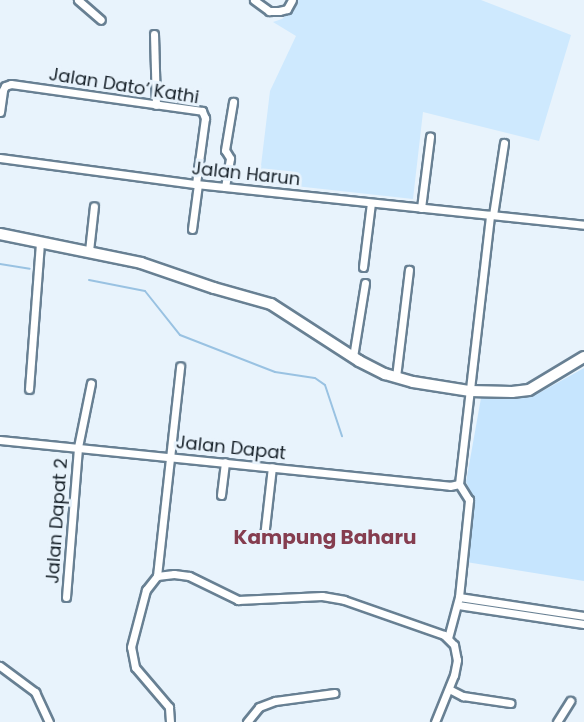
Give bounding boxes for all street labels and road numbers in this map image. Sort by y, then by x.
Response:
street label: Jalan Dato’ Kathi [47,63,201,109]
street label: Jalan Harun [191,158,301,190]
street label: Jalan Dapat [175,431,287,465]
street label: Jalan Dapat 2 [42,458,72,584]

